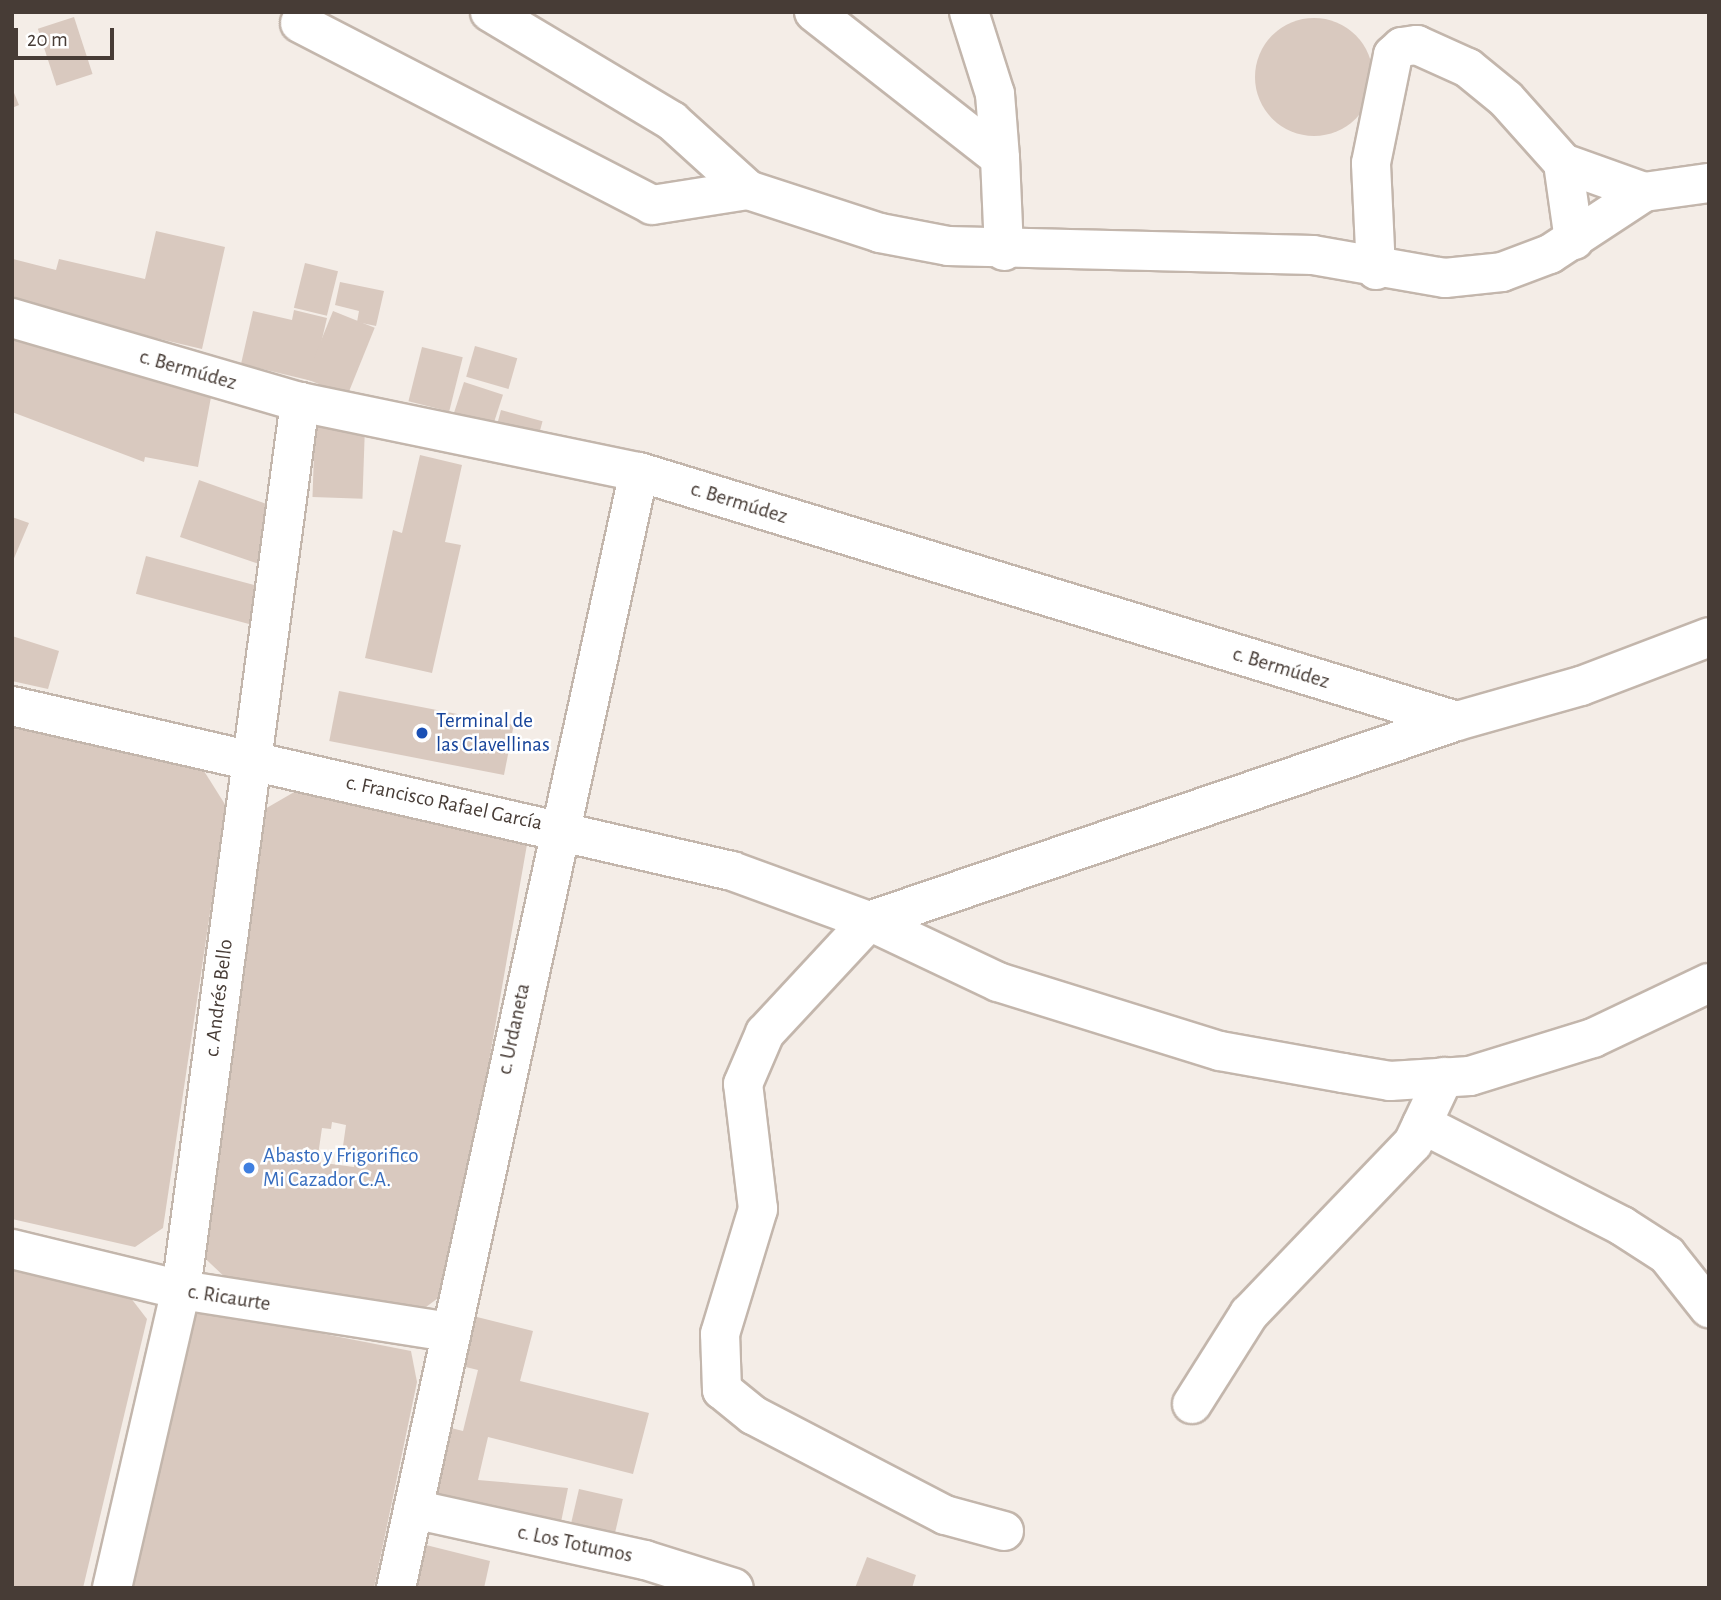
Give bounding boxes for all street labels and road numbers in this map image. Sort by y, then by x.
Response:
street label: c. Bermúdez [136,344,240,396]
street label: c. Bermúdez [688,476,790,530]
street label: c. Bermúdez [1230,641,1332,695]
street label: c. Francisco Rafael García [343,770,545,836]
street label: c. Andrés Bello [199,938,239,1058]
street label: c. Urdaneta [492,981,536,1077]
street label: c. Ricaurte [186,1279,272,1317]
street label: c. Los Totumos [515,1520,635,1568]

